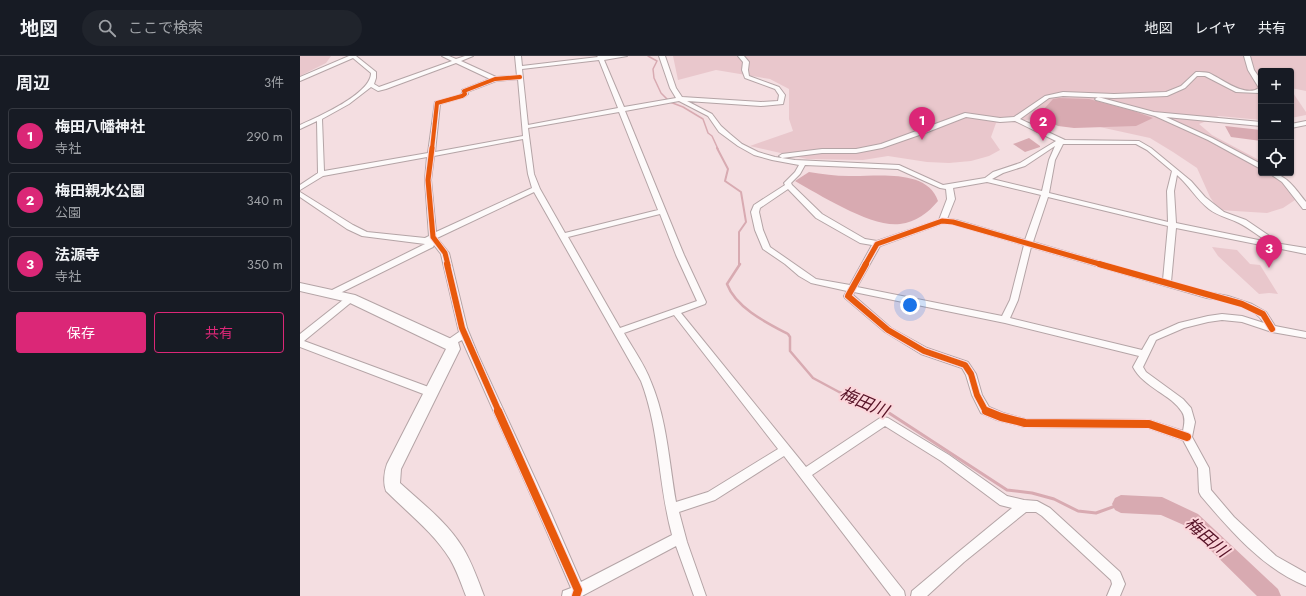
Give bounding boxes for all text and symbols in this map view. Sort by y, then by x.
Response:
search box [82,10,362,46]
text: 地図 [20,15,58,42]
icon: search [96,17,118,39]
text: ここで検索 [128,17,203,39]
text: 地図 [1144,18,1172,38]
text: レイヤ [1194,18,1236,38]
text: 共有 [1258,18,1286,38]
map controls [1258,68,1294,176]
button: + [1258,68,1294,104]
text: 周辺 [16,71,50,95]
text: 3件 [264,73,284,92]
button: − [1258,104,1294,140]
pin: 1 [909,107,935,140]
pin: 2 [1030,108,1056,141]
text: 梅田八幡神社 [55,116,145,138]
text: 1 [27,127,33,146]
text: 290 m [246,127,283,146]
text: 寺社 [55,139,81,158]
button: locate [1258,140,1294,176]
text: 梅田親水公園 [55,180,145,202]
text: 2 [26,191,34,210]
text: 340 m [246,191,283,210]
text: 公園 [55,203,81,222]
pin: 3 [1256,235,1282,268]
text: 法源寺 [55,244,100,266]
text: 3 [26,255,34,274]
text: 350 m [247,255,283,274]
text: 寺社 [55,267,81,286]
your location [900,295,920,315]
button: 保存 [16,312,146,353]
button: 共有 [154,312,284,353]
water label: 梅田川 [836,381,894,424]
water label: 梅田川 [1180,511,1236,564]

